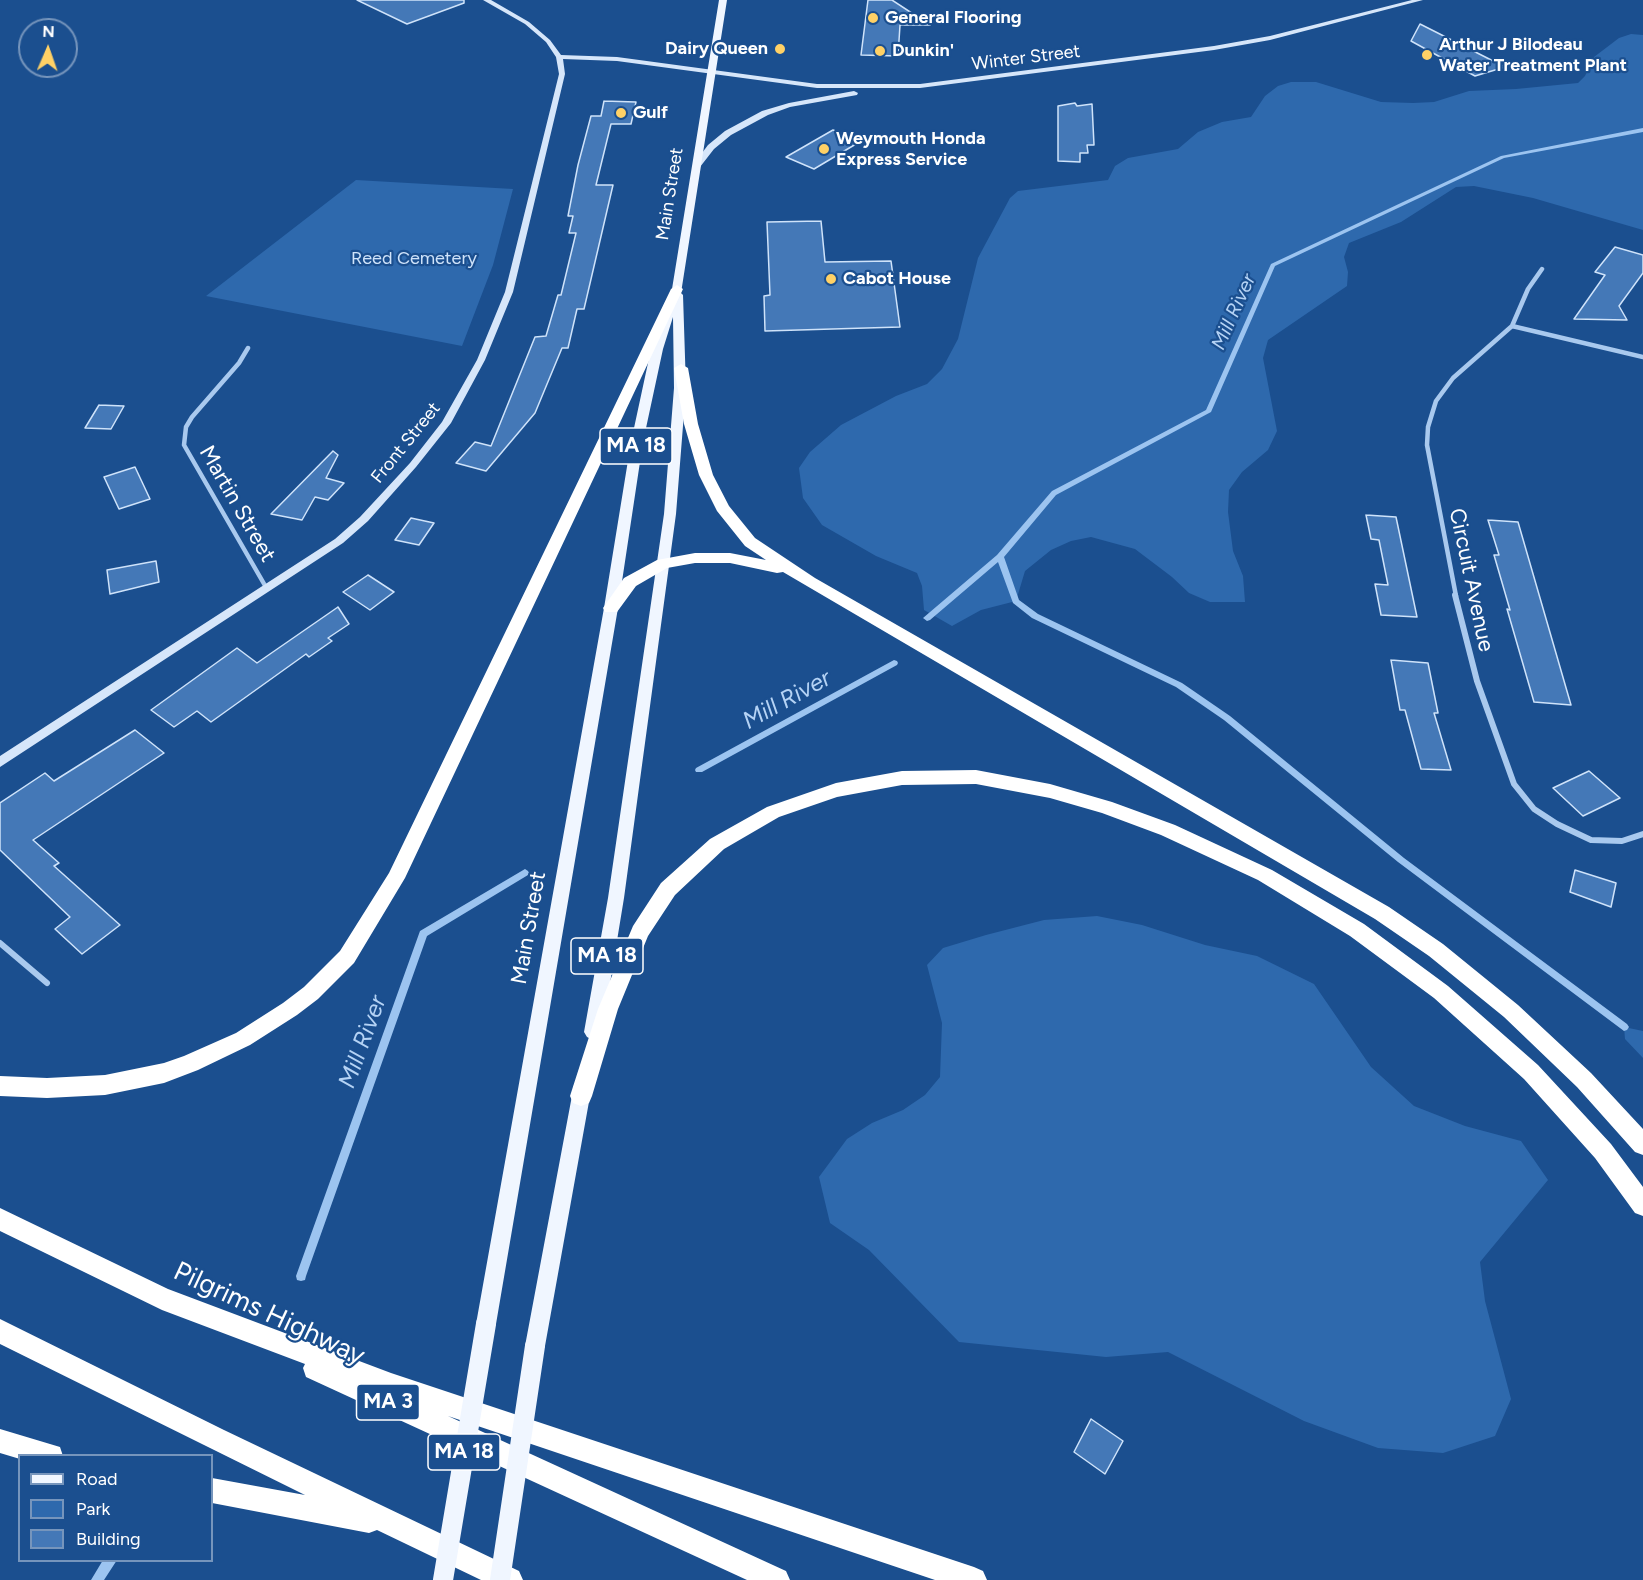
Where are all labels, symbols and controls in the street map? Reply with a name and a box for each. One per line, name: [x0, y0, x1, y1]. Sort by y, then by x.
place label: General Flooring: [885, 7, 1022, 29]
marker: General Flooring: [866, 11, 880, 25]
north arrow: [18, 18, 78, 78]
text: N: [42, 22, 55, 41]
place label: Arthur J Bilodeau Water Treatment Plant: [1439, 34, 1627, 76]
place label: Dairy Queen: [665, 38, 768, 60]
place label: Dunkin': [892, 40, 954, 62]
street label: Winter Street: [971, 41, 1081, 75]
marker: Dairy Queen: [773, 42, 787, 56]
marker: Dunkin': [873, 44, 887, 58]
marker: Arthur J Bilodeau Water Treatment Plant: [1420, 48, 1434, 62]
place label: Gulf: [633, 102, 668, 124]
marker: Gulf: [614, 106, 628, 120]
place label: Weymouth Honda Express Service: [836, 128, 986, 170]
marker: Weymouth Honda Express Service: [817, 142, 831, 156]
street label: Main Street: [652, 146, 688, 242]
park label: Reed Cemetery: [351, 248, 477, 270]
place label: Cabot House: [843, 268, 951, 290]
water label: Mill River: [1207, 270, 1261, 354]
marker: Cabot House: [824, 272, 838, 286]
street label: Front Street: [367, 398, 445, 488]
road number: MA 18: [600, 428, 672, 464]
street label: Martin Street: [193, 441, 281, 567]
street label: Circuit Avenue: [1443, 506, 1499, 654]
water label: Mill River: [738, 664, 836, 736]
street label: Main Street: [506, 869, 552, 987]
road number: MA 18: [571, 938, 643, 974]
water label: Mill River: [333, 992, 393, 1092]
street label: Pilgrims Highway: [168, 1256, 370, 1372]
road number: MA 3: [356, 1384, 420, 1420]
road number: MA 18: [428, 1434, 500, 1470]
legend: [18, 1454, 213, 1562]
text: Road: [76, 1468, 117, 1490]
text: Park: [76, 1498, 110, 1520]
text: Building: [76, 1528, 141, 1550]

